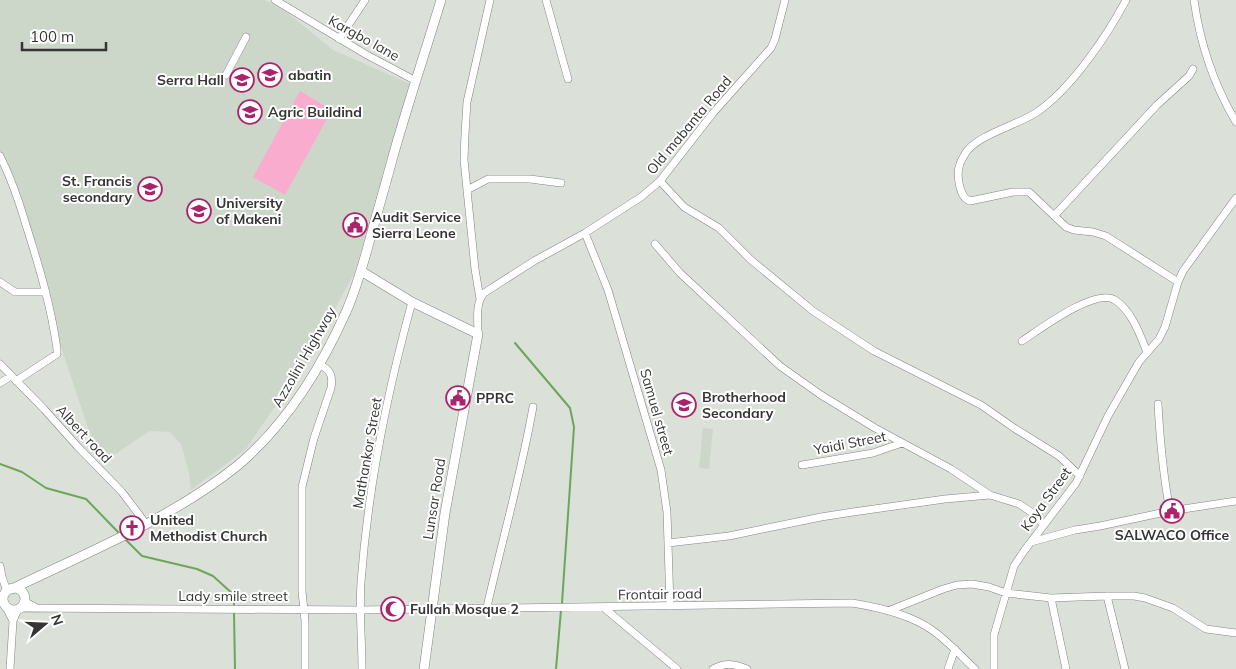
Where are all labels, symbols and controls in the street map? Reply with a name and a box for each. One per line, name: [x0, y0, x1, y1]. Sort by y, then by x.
street label: Kargbo lane: [325, 11, 403, 65]
scale bar: [22, 20, 106, 52]
text: 100 m: [30, 27, 74, 46]
school or university icon: abatin: [257, 62, 283, 88]
place label: abatin: [288, 66, 331, 84]
school or university icon: Serra Hall: [229, 67, 255, 93]
place label: Serra Hall: [157, 71, 224, 89]
street label: Old mabanta Road: [643, 72, 735, 178]
school or university icon: Agric Buildind: [237, 99, 263, 125]
place label: Agric Buildind: [268, 103, 362, 121]
place label: St. Francis secondary: [62, 172, 132, 206]
school or university icon: St. Francis secondary: [137, 176, 163, 202]
place label: University of Makeni: [216, 194, 283, 228]
school or university icon: University of Makeni: [186, 198, 212, 224]
place label: Audit Service Sierra Leone: [372, 208, 461, 242]
public building icon: Audit Service Sierra Leone: [342, 212, 368, 238]
street label: Azzolini Highway: [268, 303, 340, 410]
street label: Samuel street: [636, 367, 678, 457]
public building icon: PPRC: [445, 385, 471, 411]
place label: Brotherhood Secondary: [702, 388, 786, 422]
place label: PPRC: [476, 389, 514, 407]
school or university icon: Brotherhood Secondary: [671, 392, 697, 418]
street label: Mathankor Street: [348, 396, 386, 510]
street label: Albert road: [52, 401, 116, 467]
street label: Yaidi Street: [811, 427, 888, 459]
street label: Lunsar Road: [419, 457, 449, 541]
street label: Koya Street: [1017, 463, 1075, 534]
public building icon: SALWACO Office: [1159, 498, 1185, 524]
place label: United Methodist Church: [150, 511, 268, 545]
church icon: United Methodist Church: [119, 515, 145, 541]
place label: SALWACO Office: [1115, 526, 1229, 544]
street label: Frontair road: [618, 584, 702, 604]
street label: Lady smile street: [178, 587, 288, 605]
mosque icon: Fullah Mosque 2: [380, 596, 406, 622]
north arrow: [20, 599, 70, 649]
place label: Fullah Mosque 2: [410, 600, 519, 618]
text: N: [47, 612, 68, 628]

